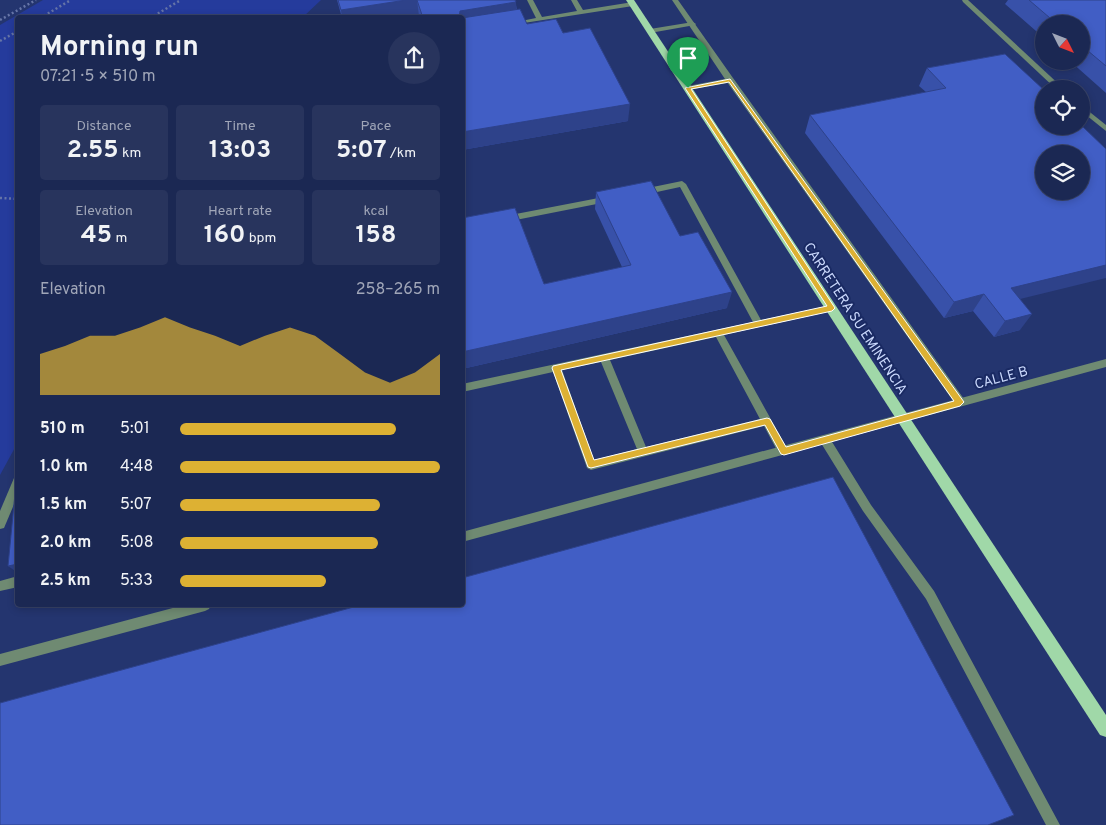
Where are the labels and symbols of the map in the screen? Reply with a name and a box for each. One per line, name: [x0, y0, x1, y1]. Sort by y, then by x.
north arrow: [1035, 15, 1090, 70]
pin: [667, 37, 709, 88]
street label: CARRETERA SU EMINENCIA: [799, 240, 910, 398]
street label: CALLE B: [973, 363, 1030, 394]

